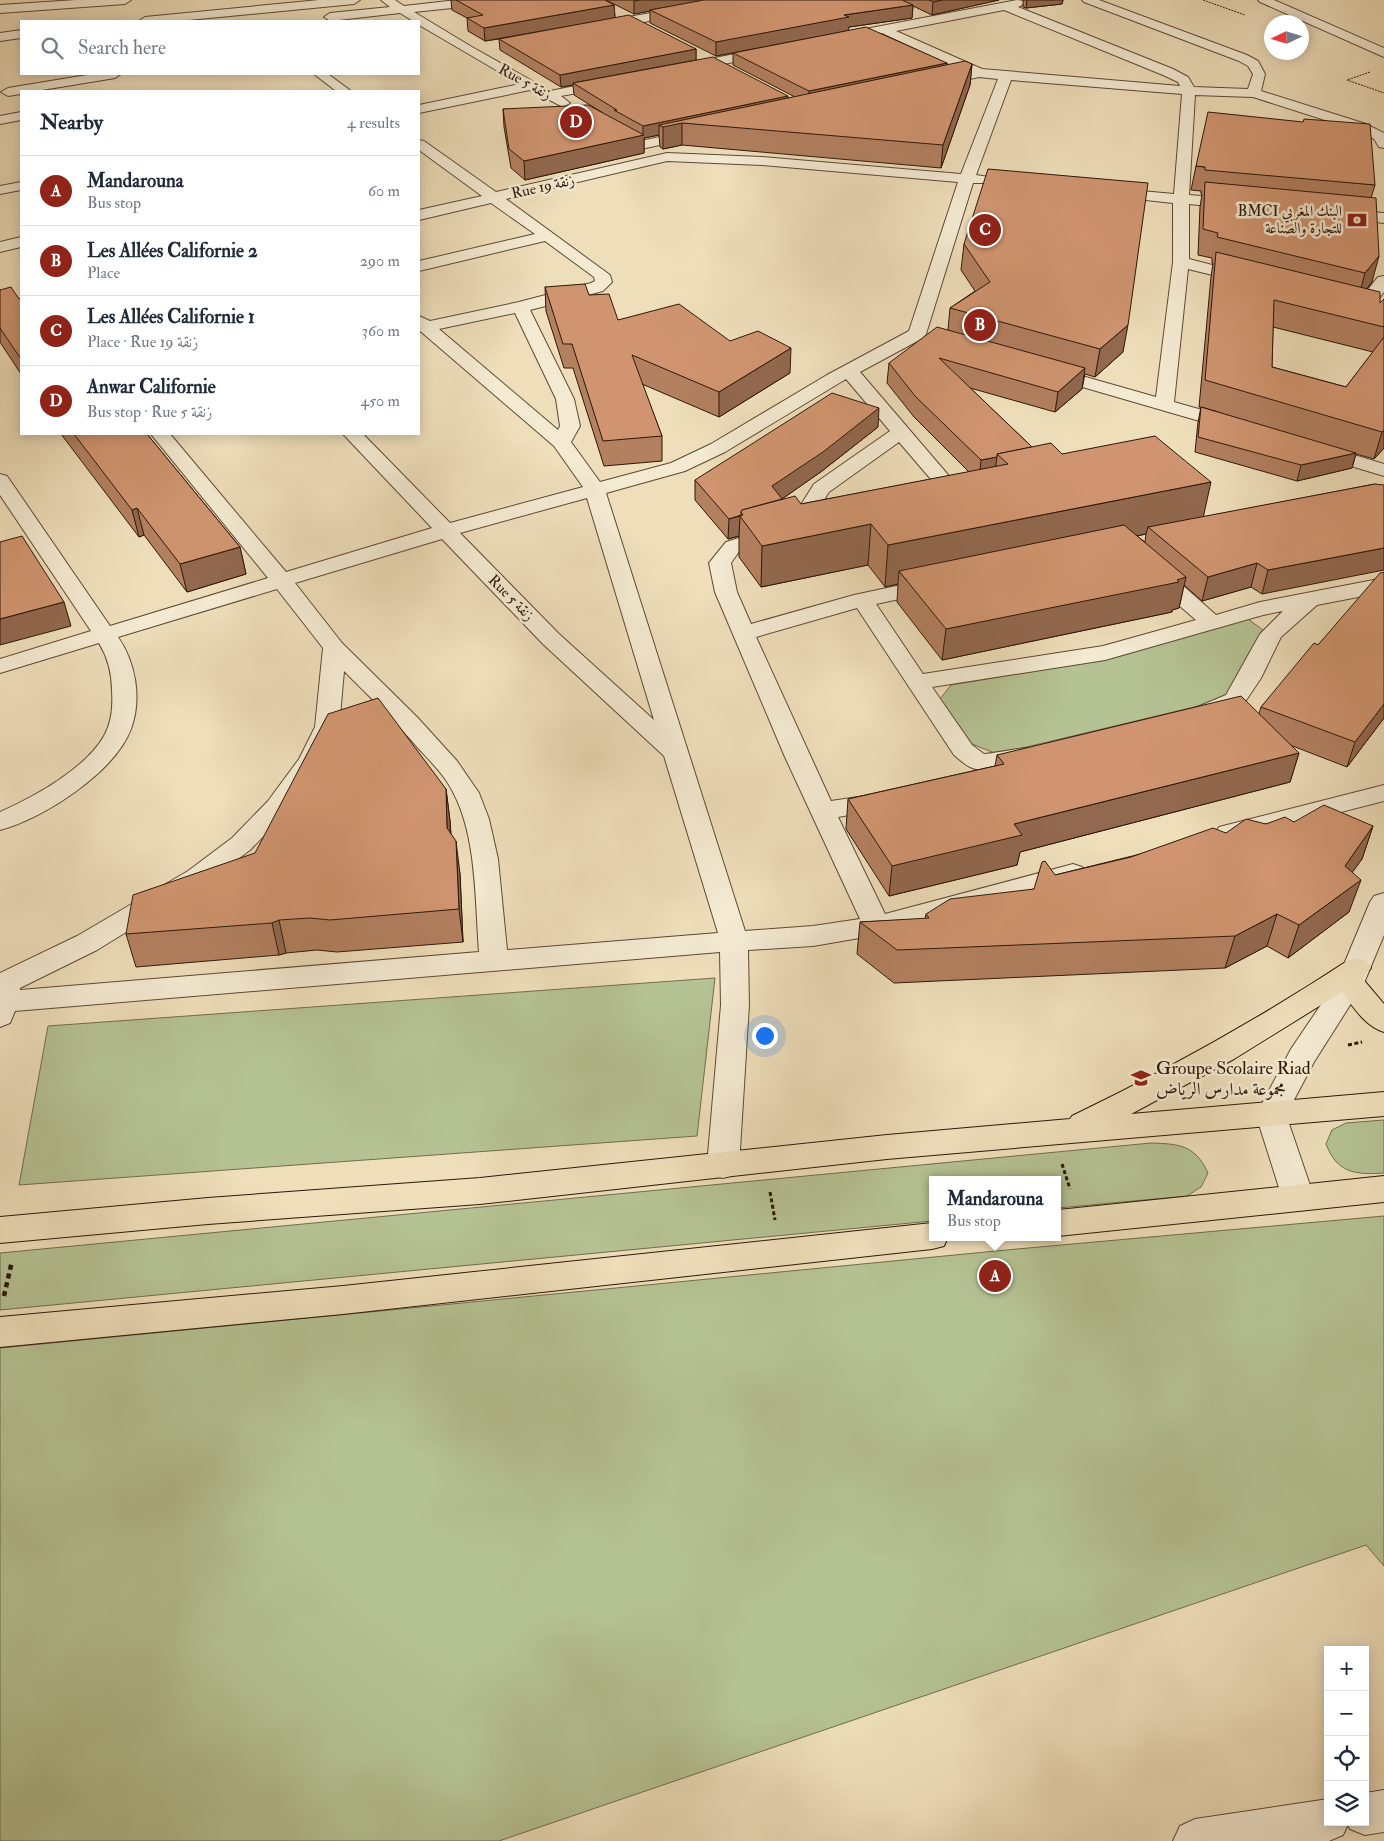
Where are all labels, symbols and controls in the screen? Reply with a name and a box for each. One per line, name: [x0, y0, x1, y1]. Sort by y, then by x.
north arrow: [1264, 15, 1309, 60]
search box: [20, 20, 420, 75]
icon: search: [38, 34, 66, 62]
text: Search here: [78, 36, 166, 60]
street label: Rue 5 زنقة: [495, 60, 555, 104]
pin: D: [560, 103, 592, 141]
text: Nearby: [40, 109, 103, 136]
text: 4 results: [347, 113, 400, 133]
text: Mandarouna: [87, 169, 184, 193]
street label: Rue 19 زنقة: [510, 171, 576, 203]
text: A: [51, 181, 61, 201]
text: 60 m: [368, 181, 400, 201]
text: Bus stop: [87, 193, 141, 213]
place label: BMCI البنك المغربي للتجارة والصناعة: [1237, 202, 1342, 238]
bank icon: BMCI البنك المغربي للتجارة والصناعة: [1346, 209, 1368, 231]
pin: C: [969, 211, 1001, 249]
text: Les Allées Californie 2: [87, 239, 258, 263]
text: B: [51, 251, 61, 271]
text: 290 m: [360, 251, 400, 271]
text: Place: [87, 263, 120, 283]
text: Les Allées Californie 1: [87, 305, 255, 329]
pin: B: [964, 306, 996, 344]
text: C: [50, 321, 62, 341]
text: 360 m: [362, 321, 400, 341]
text: Place · Rue 19 زنقة: [87, 332, 198, 352]
text: Anwar Californie: [87, 375, 216, 399]
text: D: [49, 391, 63, 411]
text: 450 m: [361, 391, 400, 411]
text: Bus stop · Rue 5 زنقة: [87, 402, 212, 422]
street label: Rue 5 زنقة: [484, 571, 538, 625]
your location: [752, 1023, 778, 1049]
place label: Groupe Scolaire Riad مجموعة مدارس الرياض: [1156, 1057, 1311, 1101]
school or university icon: Groupe Scolaire Riad مجموعة مدارس الرياض: [1130, 1067, 1152, 1089]
popup: [929, 1176, 1061, 1241]
text: Mandarouna: [947, 1187, 1043, 1211]
text: Bus stop: [947, 1211, 1001, 1231]
pin: A: [979, 1257, 1011, 1295]
map controls: [1324, 1646, 1369, 1826]
button: +: [1324, 1646, 1369, 1691]
button: −: [1324, 1691, 1369, 1736]
button: locate: [1324, 1736, 1369, 1781]
button: layers: [1324, 1781, 1369, 1826]

